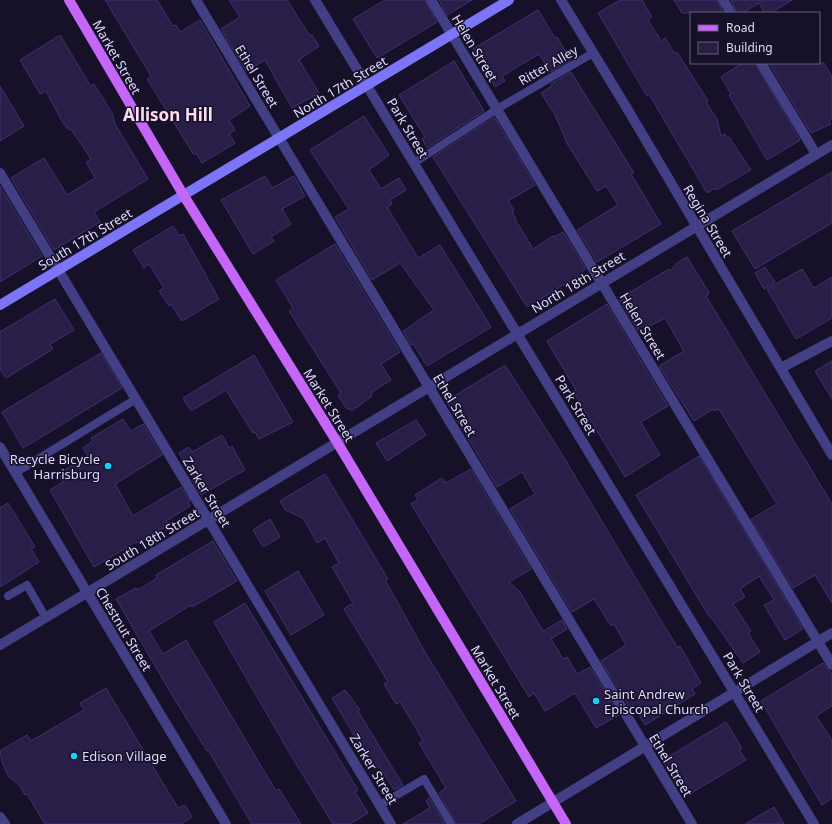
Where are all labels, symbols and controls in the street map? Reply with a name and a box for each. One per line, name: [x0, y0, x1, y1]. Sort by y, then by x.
street label: Helen Street: [448, 11, 502, 85]
legend: [690, 12, 820, 64]
street label: Market Street: [88, 17, 146, 98]
text: Road: [726, 19, 755, 36]
text: Building: [726, 39, 773, 56]
street label: Ethel Street: [231, 41, 283, 111]
street label: Ritter Alley: [515, 41, 581, 89]
street label: North 17th Street: [290, 52, 391, 122]
street label: Park Street: [383, 95, 433, 162]
district label: Allison Hill: [123, 103, 213, 126]
street label: Regina Street: [679, 181, 737, 261]
street label: South 17th Street: [35, 204, 136, 274]
street label: North 18th Street: [528, 247, 629, 317]
street label: Helen Street: [616, 289, 670, 363]
street label: Market Street: [299, 365, 359, 445]
street label: Ethel Street: [429, 370, 481, 440]
street label: Park Street: [551, 372, 601, 439]
place label: Recycle Bicycle Harrisburg: [10, 450, 100, 483]
street label: Zarker Street: [179, 453, 235, 531]
marker: Recycle Bicycle Harrisburg: [103, 461, 113, 471]
street label: South 18th Street: [102, 504, 203, 574]
street label: Chestnut Street: [92, 584, 156, 675]
street label: Market Street: [467, 642, 525, 723]
street label: Park Street: [719, 649, 769, 716]
place label: Saint Andrew Episcopal Church: [604, 685, 709, 718]
marker: Saint Andrew Episcopal Church: [591, 696, 601, 706]
street label: Zarker Street: [346, 730, 402, 808]
street label: Ethel Street: [645, 730, 697, 800]
place label: Edison Village: [82, 747, 167, 765]
marker: Edison Village: [69, 751, 79, 761]

